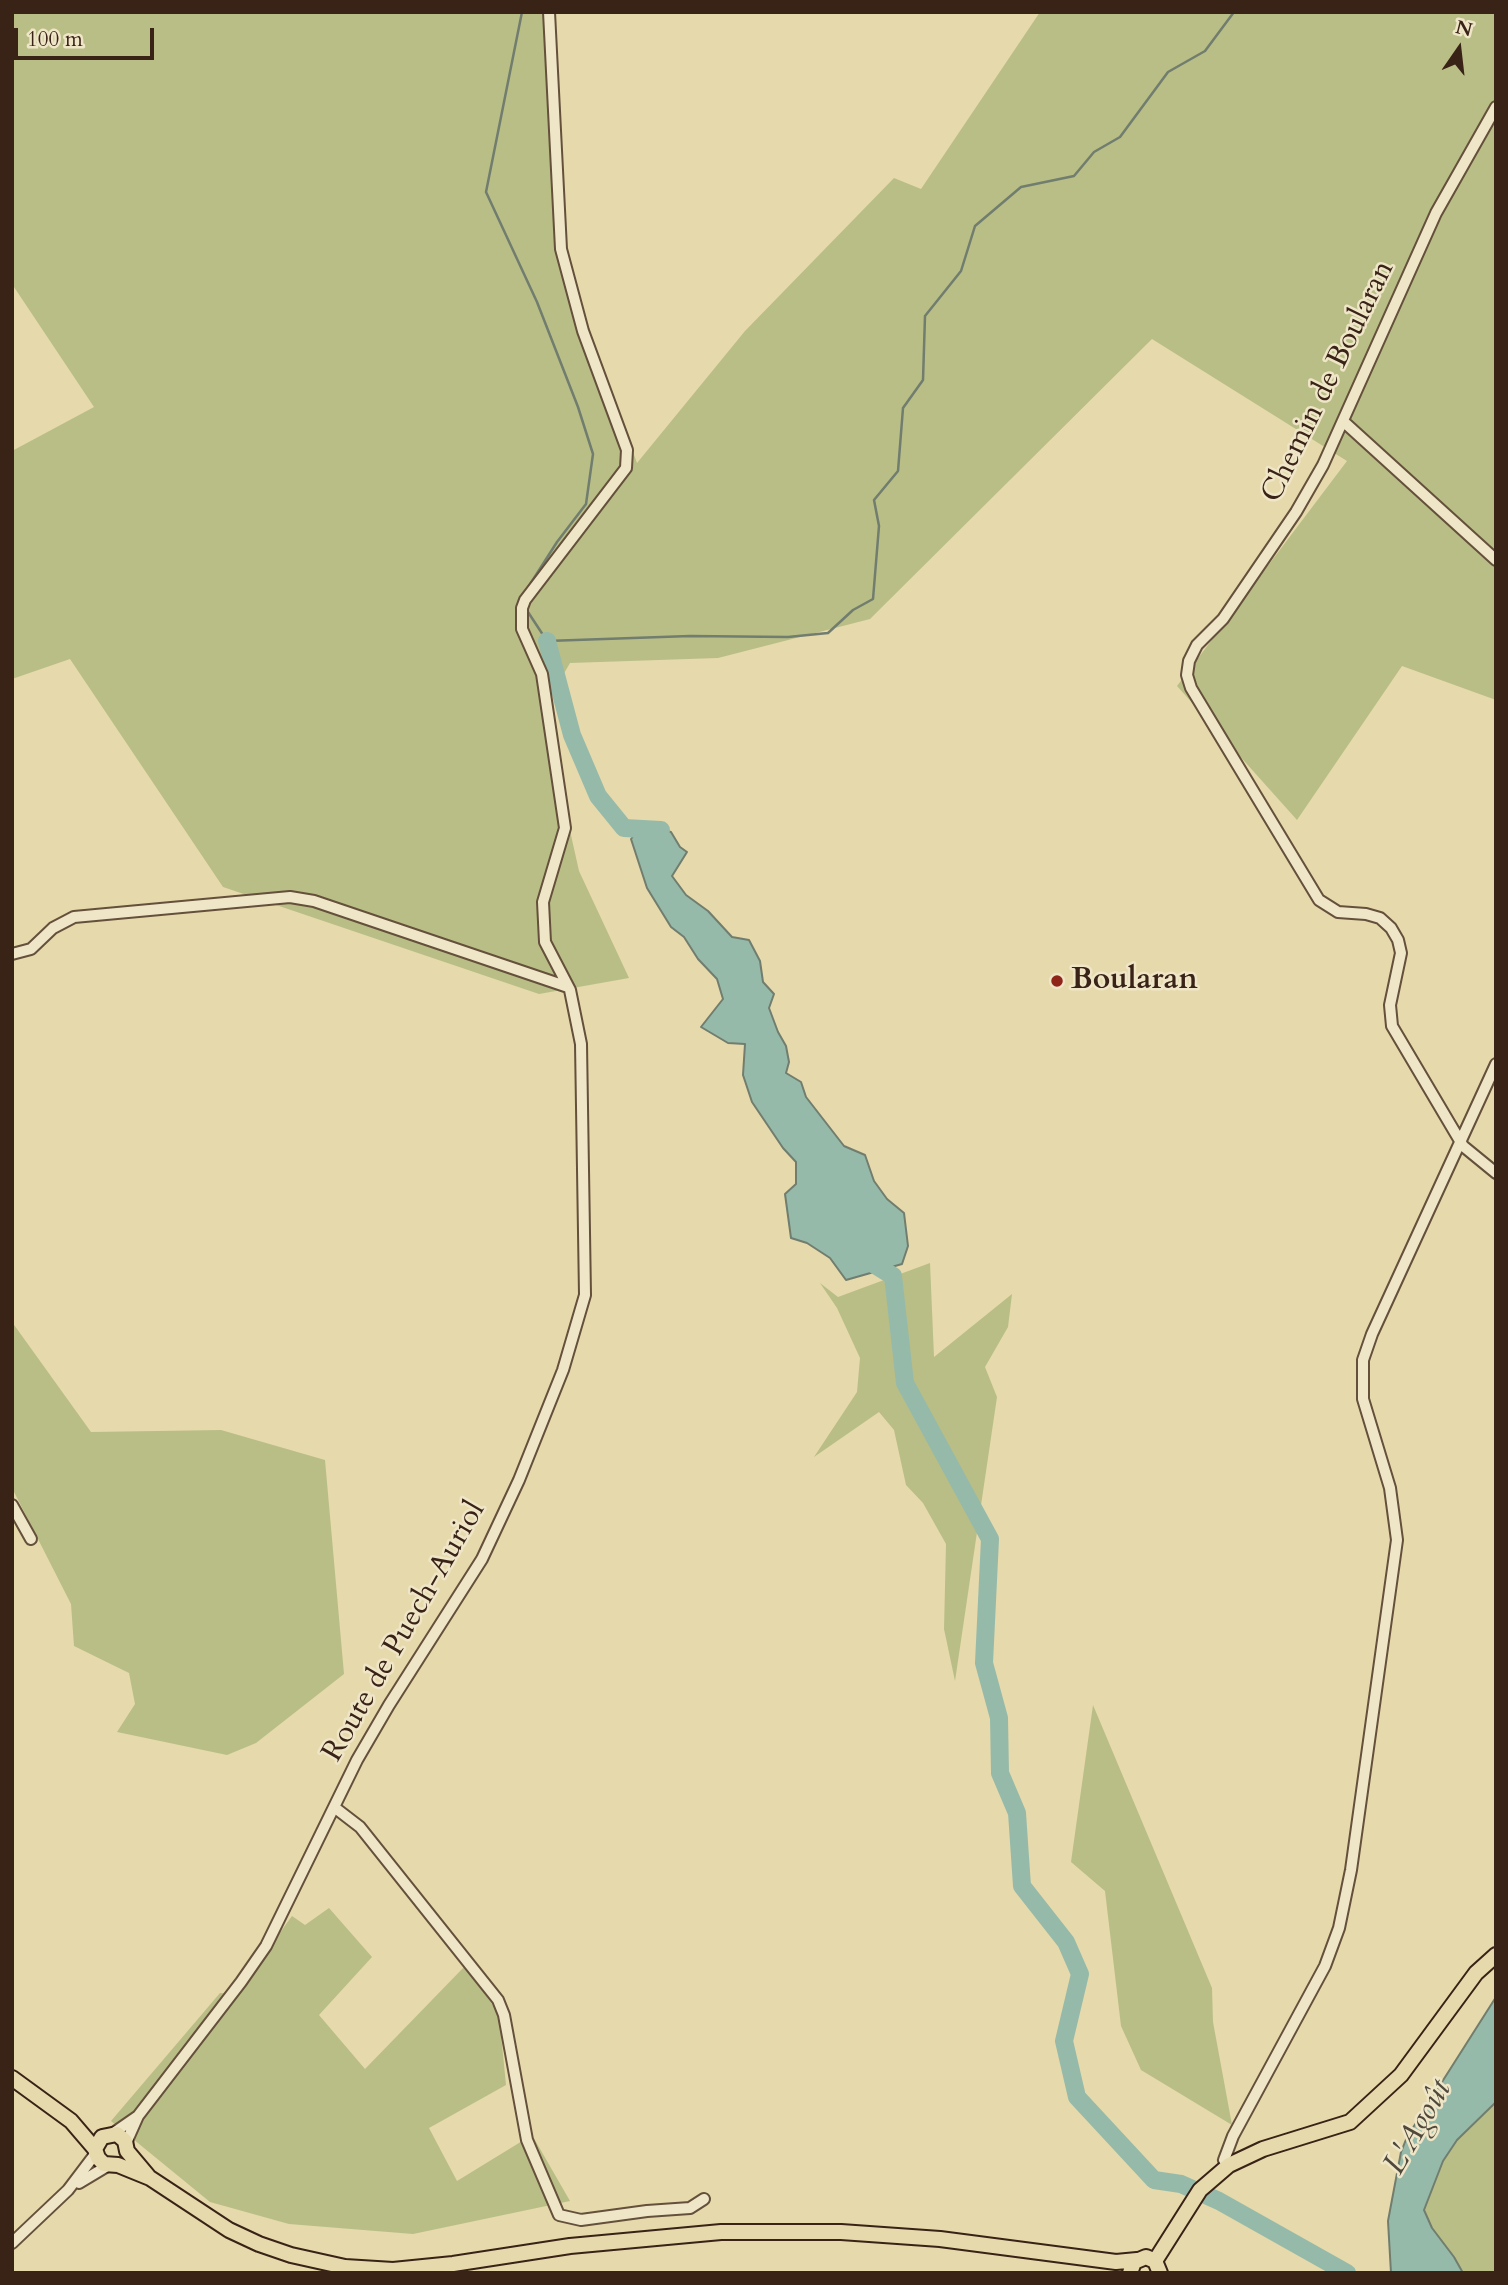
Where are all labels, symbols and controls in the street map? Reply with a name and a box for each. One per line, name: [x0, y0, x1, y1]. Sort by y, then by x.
scale bar: [18, 14, 158, 58]
north arrow: [1424, 14, 1494, 84]
text: N: [1453, 14, 1475, 43]
text: 100 m: [27, 25, 83, 54]
street label: Chemin de Boularan: [1255, 255, 1403, 509]
place label: Boularan: [1071, 963, 1198, 999]
marker: Boularan: [1049, 973, 1065, 989]
street label: Route de Puech-Auriol: [316, 1495, 494, 1769]
water label: L'Agoût: [1377, 2074, 1461, 2182]

